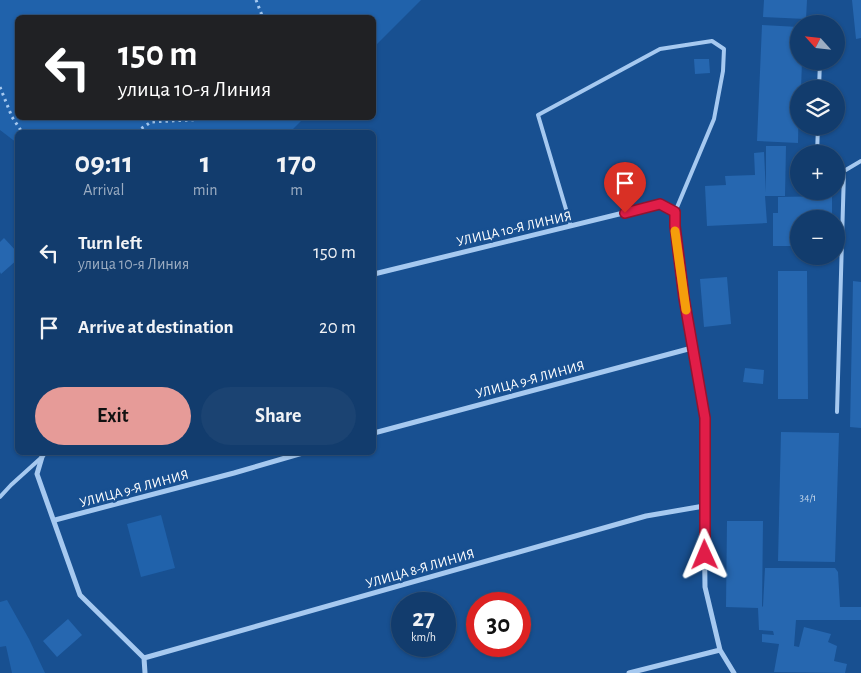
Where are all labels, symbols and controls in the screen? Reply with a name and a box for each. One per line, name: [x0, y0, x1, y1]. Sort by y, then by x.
north arrow: [790, 15, 845, 70]
map controls: [790, 15, 845, 265]
icon: left: [35, 35, 100, 100]
text: 150 m: [118, 37, 198, 72]
text: улица 10-я Линия: [118, 78, 271, 100]
button: layers: [790, 80, 845, 135]
button: +: [790, 145, 845, 200]
text: 09:11: [75, 148, 133, 178]
text: 1: [200, 148, 211, 178]
text: 170: [277, 148, 316, 178]
pin: [604, 162, 646, 213]
icon: arrive: [611, 169, 639, 197]
text: Arrival: [83, 182, 124, 198]
text: min: [193, 182, 218, 198]
text: m: [290, 182, 303, 198]
street label: УЛИЦА 10-Я ЛИНИЯ: [455, 209, 573, 249]
button: −: [790, 210, 845, 265]
text: Turn left: [78, 234, 142, 253]
icon: left: [35, 239, 63, 267]
text: 150 m: [313, 243, 356, 262]
text: улица 10-я Линия: [78, 256, 189, 272]
icon: arrive: [35, 314, 63, 342]
text: Arrive at destination: [78, 318, 234, 337]
text: 20 m: [319, 318, 356, 337]
street label: УЛИЦА 9-Я ЛИНИЯ: [474, 359, 586, 401]
button: Exit: [35, 387, 191, 445]
button: Share: [201, 387, 356, 445]
street label: УЛИЦА 9-Я ЛИНИЯ: [78, 468, 190, 510]
house number: 34/1: [800, 492, 816, 503]
position arrow: [678, 528, 730, 580]
street label: УЛИЦА 8-Я ЛИНИЯ: [364, 547, 476, 591]
speed limit sign: 30: [466, 592, 531, 657]
text: 27: [412, 606, 435, 631]
text: km/h: [411, 631, 436, 643]

